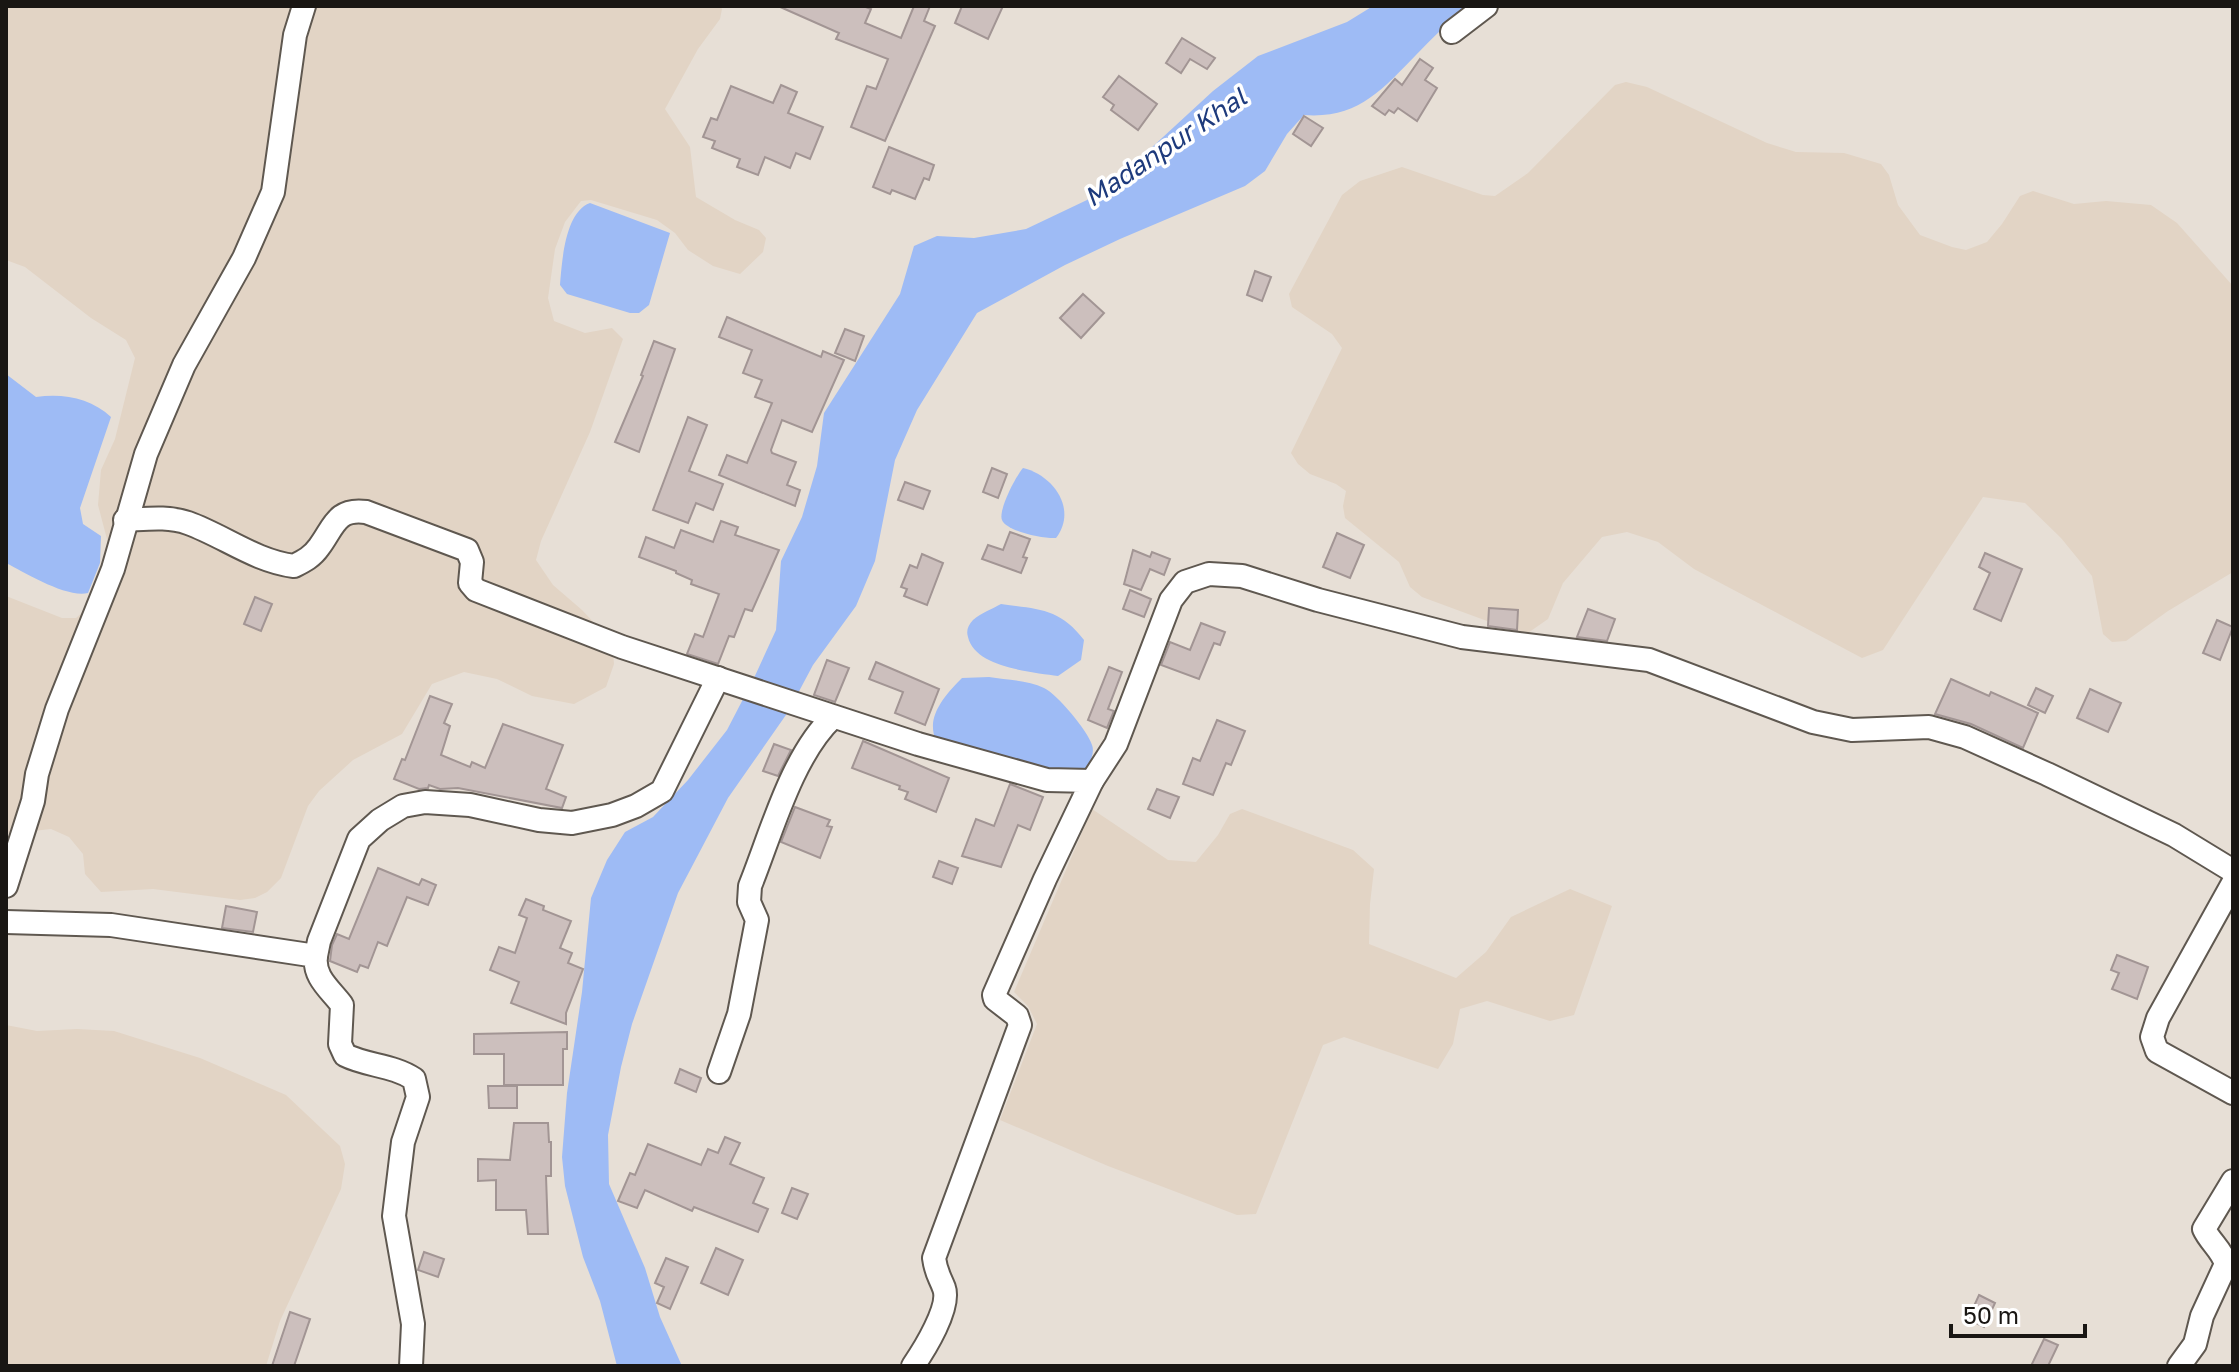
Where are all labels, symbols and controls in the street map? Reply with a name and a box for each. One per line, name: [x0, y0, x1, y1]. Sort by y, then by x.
water label: Madanpur Khal: [1078, 80, 1253, 213]
scale bar: [1951, 1288, 2085, 1338]
text: 50 m: [1963, 1300, 2019, 1329]

